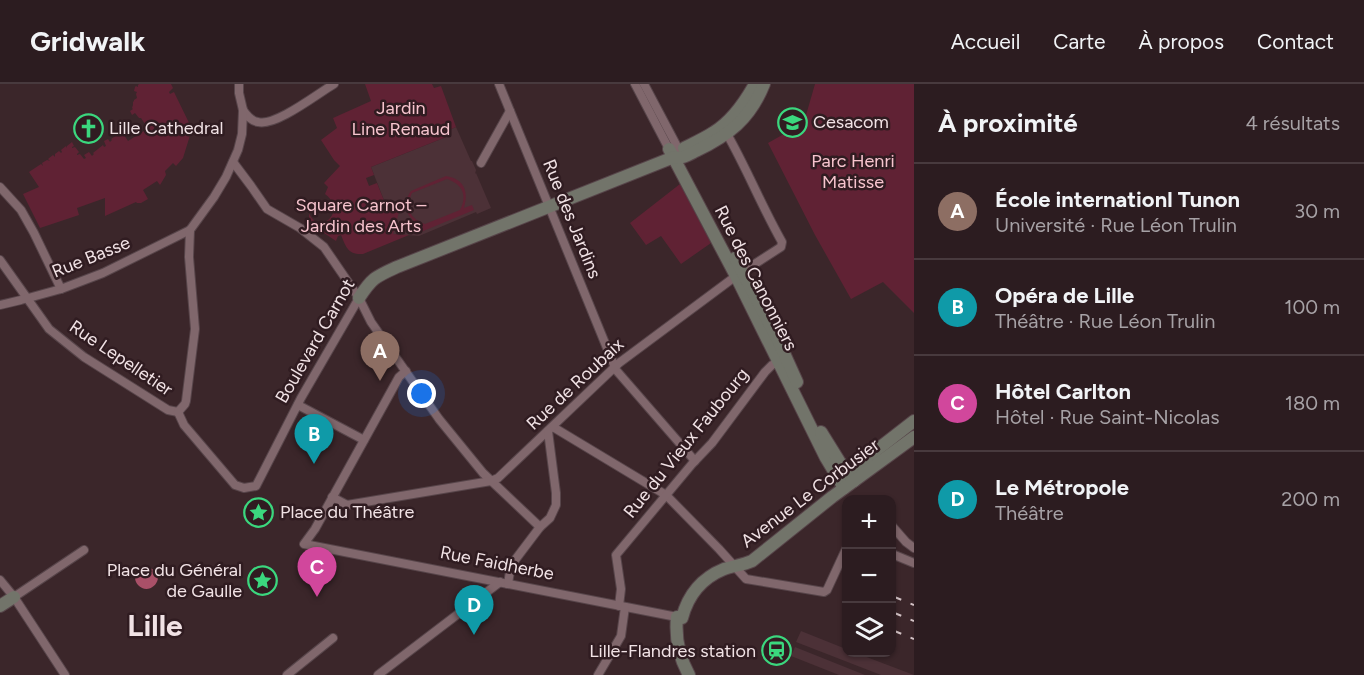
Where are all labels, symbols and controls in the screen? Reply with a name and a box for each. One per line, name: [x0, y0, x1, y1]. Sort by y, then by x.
text: Gridwalk: [30, 24, 145, 58]
text: Accueil: [951, 29, 1020, 54]
text: Carte: [1053, 29, 1106, 54]
text: À propos: [1139, 29, 1224, 54]
text: Contact: [1257, 29, 1334, 54]
park label: Jardin Line Renaud: [352, 97, 450, 140]
school or university icon: Cesacom: [776, 106, 808, 138]
text: À proximité: [938, 107, 1078, 139]
place label: Cesacom: [813, 111, 889, 133]
text: 4 résultats: [1245, 111, 1340, 135]
church icon: Lille Cathedral: [72, 112, 104, 144]
place label: Lille Cathedral: [109, 117, 223, 139]
park label: Parc Henri Matisse: [811, 150, 895, 193]
street label: Rue des Jardins: [538, 156, 606, 282]
text: École internationl Tunon: [995, 186, 1240, 213]
park label: Square Carnot – Jardin des Arts: [296, 194, 427, 237]
text: A: [950, 199, 965, 223]
text: 30 m: [1294, 199, 1340, 223]
street label: Rue des Canonniers: [710, 202, 802, 354]
text: Université · Rue Léon Trulin: [995, 213, 1237, 237]
street label: Rue Basse: [49, 231, 133, 283]
street label: Boulevard Carnot: [270, 275, 360, 407]
text: Opéra de Lille: [995, 282, 1134, 309]
text: B: [951, 295, 964, 319]
text: 100 m: [1284, 295, 1340, 319]
text: Théâtre · Rue Léon Trulin: [995, 309, 1215, 333]
street label: Rue Lepelletier: [65, 315, 177, 401]
pin: A: [360, 332, 400, 381]
street label: Rue de Roubaix: [522, 333, 628, 435]
street label: Rue du Vieux Faubourg: [619, 364, 753, 522]
text: Hôtel Carlton: [995, 378, 1131, 405]
your location: [407, 379, 436, 408]
text: C: [950, 391, 965, 415]
text: 180 m: [1285, 391, 1340, 415]
text: Hôtel · Rue Saint-Nicolas: [995, 405, 1220, 429]
pin: B: [294, 414, 334, 464]
street label: Avenue Le Corbusier: [736, 434, 884, 552]
text: Le Métropole: [995, 474, 1129, 501]
text: D: [951, 487, 965, 511]
text: 200 m: [1281, 487, 1340, 511]
map controls: [842, 495, 896, 657]
button: +: [842, 495, 896, 549]
place icon: Place du Théâtre: [243, 496, 275, 528]
place label: Place du Théâtre: [280, 501, 414, 523]
text: Théâtre: [995, 501, 1064, 525]
street label: Rue Faidherbe: [438, 541, 556, 585]
pin: C: [298, 548, 336, 597]
button: −: [842, 549, 896, 603]
place label: Place du Général de Gaulle: [107, 559, 242, 602]
place icon: Place du Général de Gaulle: [247, 564, 279, 596]
pin: D: [454, 586, 494, 635]
button: layers: [842, 603, 896, 657]
district label: Lille: [127, 607, 183, 644]
station icon: Lille-Flandres station: [761, 635, 793, 667]
place label: Lille-Flandres station: [589, 640, 756, 662]

